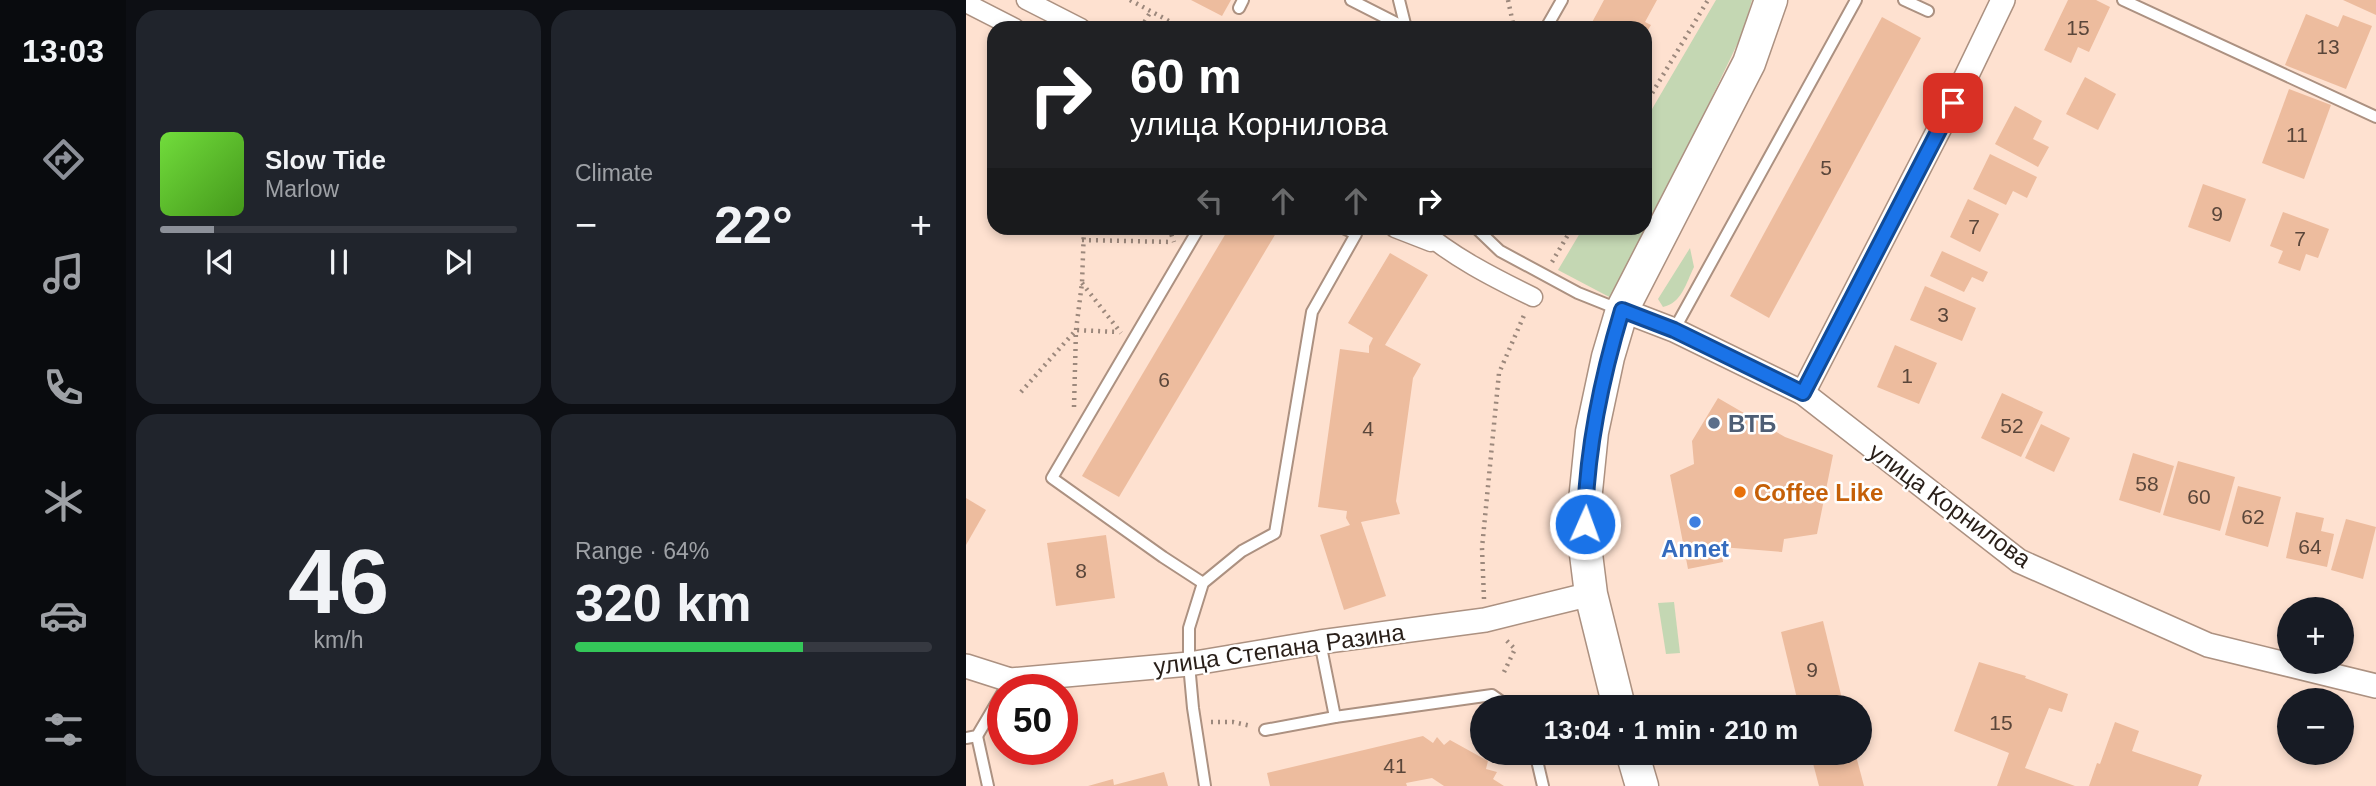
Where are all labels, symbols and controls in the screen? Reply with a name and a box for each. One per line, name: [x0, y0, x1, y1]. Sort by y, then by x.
house number: 15: [2066, 16, 2090, 39]
text: 13:03: [22, 33, 104, 69]
house number: 13: [2316, 35, 2340, 58]
icon: right: [1015, 49, 1106, 140]
text: 60 m: [1130, 49, 1242, 103]
pin: [1923, 73, 1983, 133]
icon: arrive: [1934, 84, 1972, 122]
text: улица Корнилова: [1130, 106, 1388, 142]
house number: 11: [2286, 123, 2308, 146]
icon: directions: [39, 135, 88, 184]
text: Slow Tide: [265, 145, 386, 175]
house number: 5: [1820, 156, 1832, 179]
text: Climate: [575, 160, 653, 186]
text: Marlow: [265, 176, 339, 202]
icon: left: [1191, 182, 1229, 220]
icon: ahead: [1264, 182, 1302, 220]
icon: ahead: [1337, 182, 1375, 220]
icon: right: [1410, 182, 1448, 220]
text: 22°: [714, 196, 793, 254]
house number: 9: [2211, 202, 2223, 225]
text: −: [575, 204, 597, 246]
text: +: [910, 204, 932, 246]
house number: 7: [1968, 215, 1980, 238]
house number: 7: [2294, 227, 2306, 250]
icon: previous: [201, 243, 239, 281]
icon: pause: [320, 243, 358, 281]
icon: next: [439, 243, 477, 281]
icon: music: [39, 249, 88, 298]
house number: 3: [1937, 303, 1949, 326]
icon: phone: [39, 363, 88, 412]
house number: 1: [1901, 364, 1913, 387]
house number: 6: [1158, 368, 1170, 391]
place label: ВТБ: [1728, 410, 1776, 437]
house number: 52: [2000, 414, 2024, 437]
marker: ВТБ: [1706, 415, 1722, 431]
house number: 4: [1362, 417, 1374, 440]
street label: улица Корнилова: [1864, 437, 2037, 573]
house number: 58: [2135, 472, 2159, 495]
icon: climate: [39, 477, 88, 526]
place label: Coffee Like: [1754, 479, 1883, 506]
marker: Coffee Like: [1732, 484, 1748, 500]
house number: 60: [2187, 485, 2211, 508]
position arrow: [1548, 487, 1622, 561]
house number: 62: [2241, 505, 2265, 528]
marker: Annet: [1687, 514, 1703, 530]
text: 46: [288, 531, 389, 632]
place label: Annet: [1661, 535, 1729, 562]
house number: 64: [2298, 535, 2322, 558]
text: Range · 64%: [575, 538, 709, 564]
house number: 8: [1075, 559, 1087, 582]
text: 320 km: [575, 574, 751, 632]
icon: car: [39, 591, 88, 640]
map controls: [2277, 597, 2354, 765]
button: +: [2277, 597, 2354, 674]
street label: улица Степана Разина: [1152, 618, 1407, 680]
text: km/h: [314, 627, 363, 653]
house number: 9: [1806, 658, 1818, 681]
speed limit sign: 50: [987, 674, 1078, 765]
button: −: [2277, 688, 2354, 765]
icon: filters: [39, 705, 88, 754]
house number: 15: [1989, 711, 2013, 734]
text: 13:04 · 1 min · 210 m: [1544, 715, 1798, 745]
house number: 41: [1383, 754, 1407, 777]

